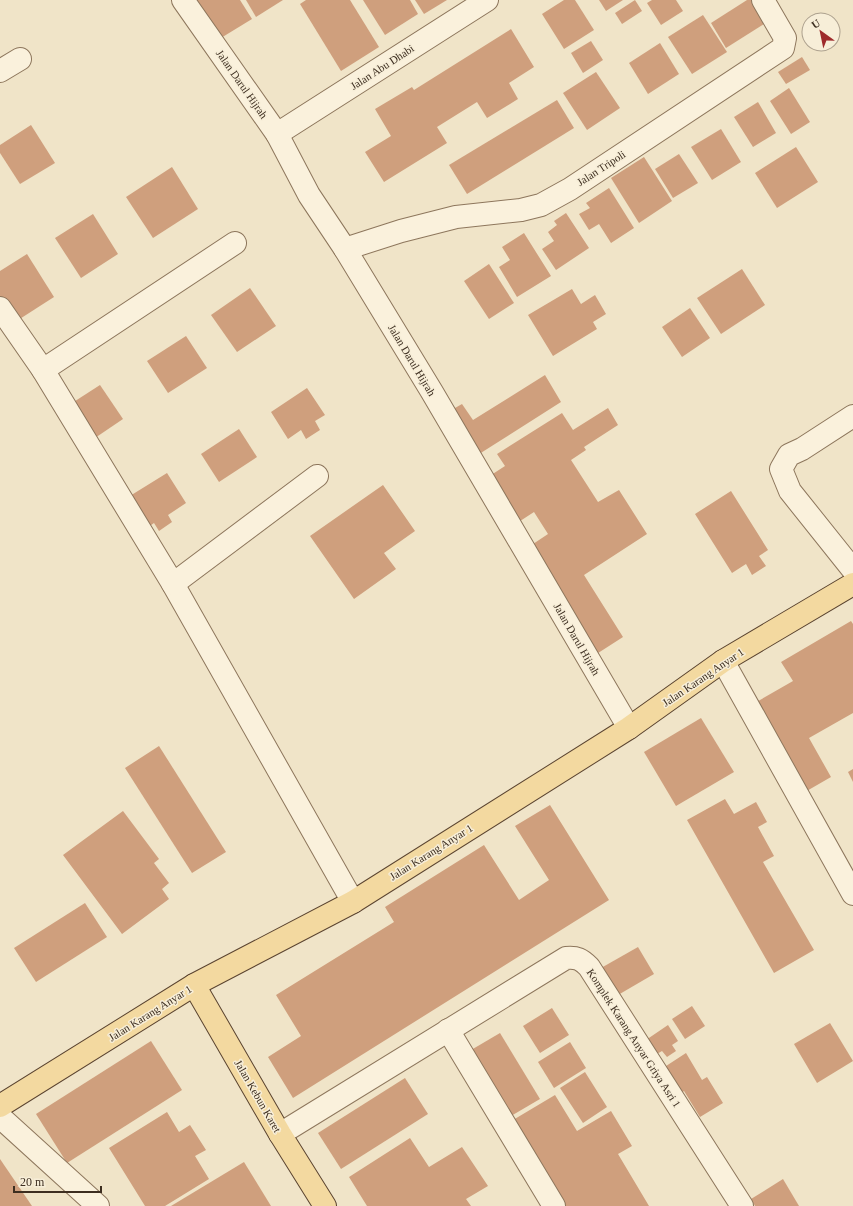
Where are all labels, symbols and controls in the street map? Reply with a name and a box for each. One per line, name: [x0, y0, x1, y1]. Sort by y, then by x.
north arrow: [801, 12, 841, 52]
text: U: [809, 16, 822, 31]
street label: Jalan Abu Dhabi: [348, 42, 416, 92]
street label: Jalan Darul Hijrah: [214, 47, 271, 121]
street label: Jalan Tripoli: [575, 148, 627, 188]
street label: Jalan Darul Hijrah: [386, 322, 438, 398]
street label: Jalan Darul Hijrah: [551, 601, 603, 678]
street label: Jalan Karang Anyar 1: [660, 645, 746, 709]
street label: Jalan Karang Anyar 1: [387, 822, 475, 882]
street label: Komplek Karang Anyar Griya Asri 1: [585, 966, 683, 1110]
street label: Jalan Karang Anyar 1: [106, 983, 194, 1043]
street label: Jalan Kebun Karet: [232, 1058, 284, 1134]
scale bar: [14, 1168, 101, 1194]
text: 20 m: [20, 1175, 45, 1189]

